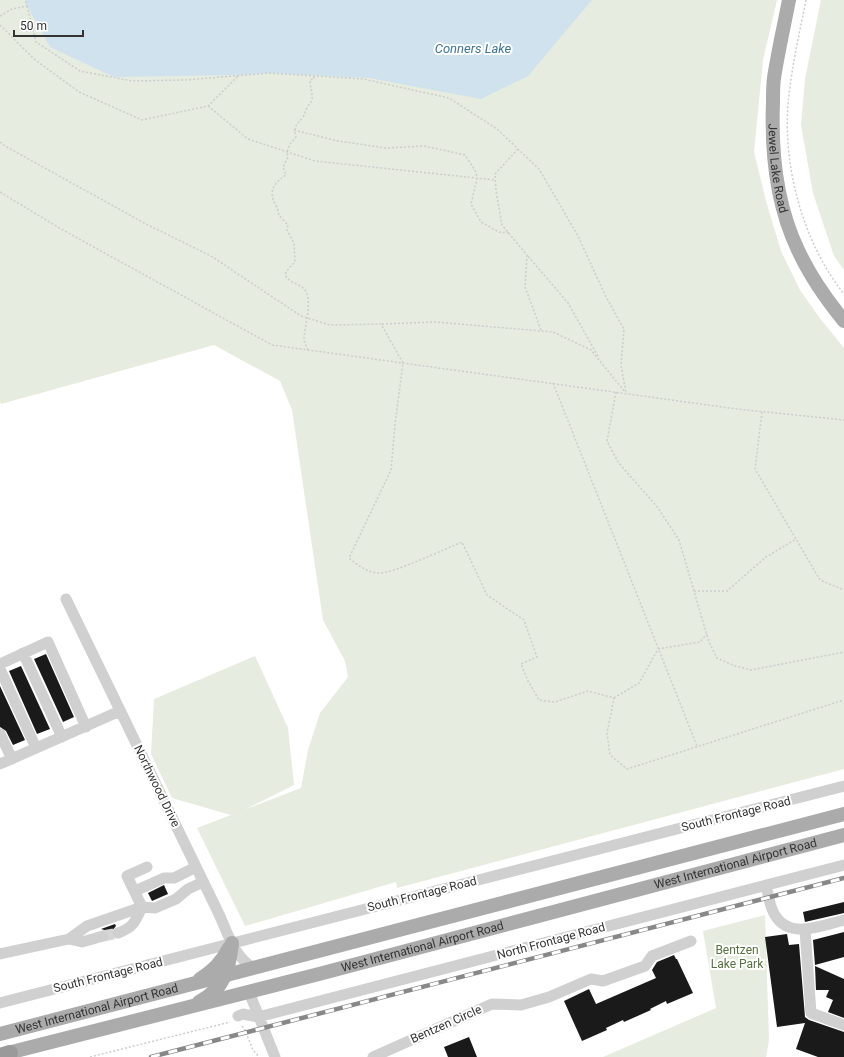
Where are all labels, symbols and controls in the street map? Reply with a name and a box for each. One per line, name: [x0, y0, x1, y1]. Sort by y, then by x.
scale bar: [14, 12, 83, 38]
text: 50 m: [20, 19, 47, 33]
water label: Conners Lake: [435, 41, 512, 56]
street label: Jewel Lake Road: [766, 123, 791, 214]
street label: Northwood Drive: [131, 743, 183, 829]
street label: South Frontage Road: [680, 794, 792, 834]
street label: West International Airport Road: [653, 836, 818, 892]
street label: South Frontage Road: [366, 874, 478, 914]
street label: West International Airport Road: [340, 918, 505, 975]
street label: North Frontage Road: [495, 920, 607, 962]
park label: Bentzen Lake Park: [711, 943, 764, 971]
street label: South Frontage Road: [52, 955, 164, 995]
street label: West International Airport Road: [14, 981, 180, 1037]
street label: Bentzen Circle: [408, 1002, 484, 1046]

